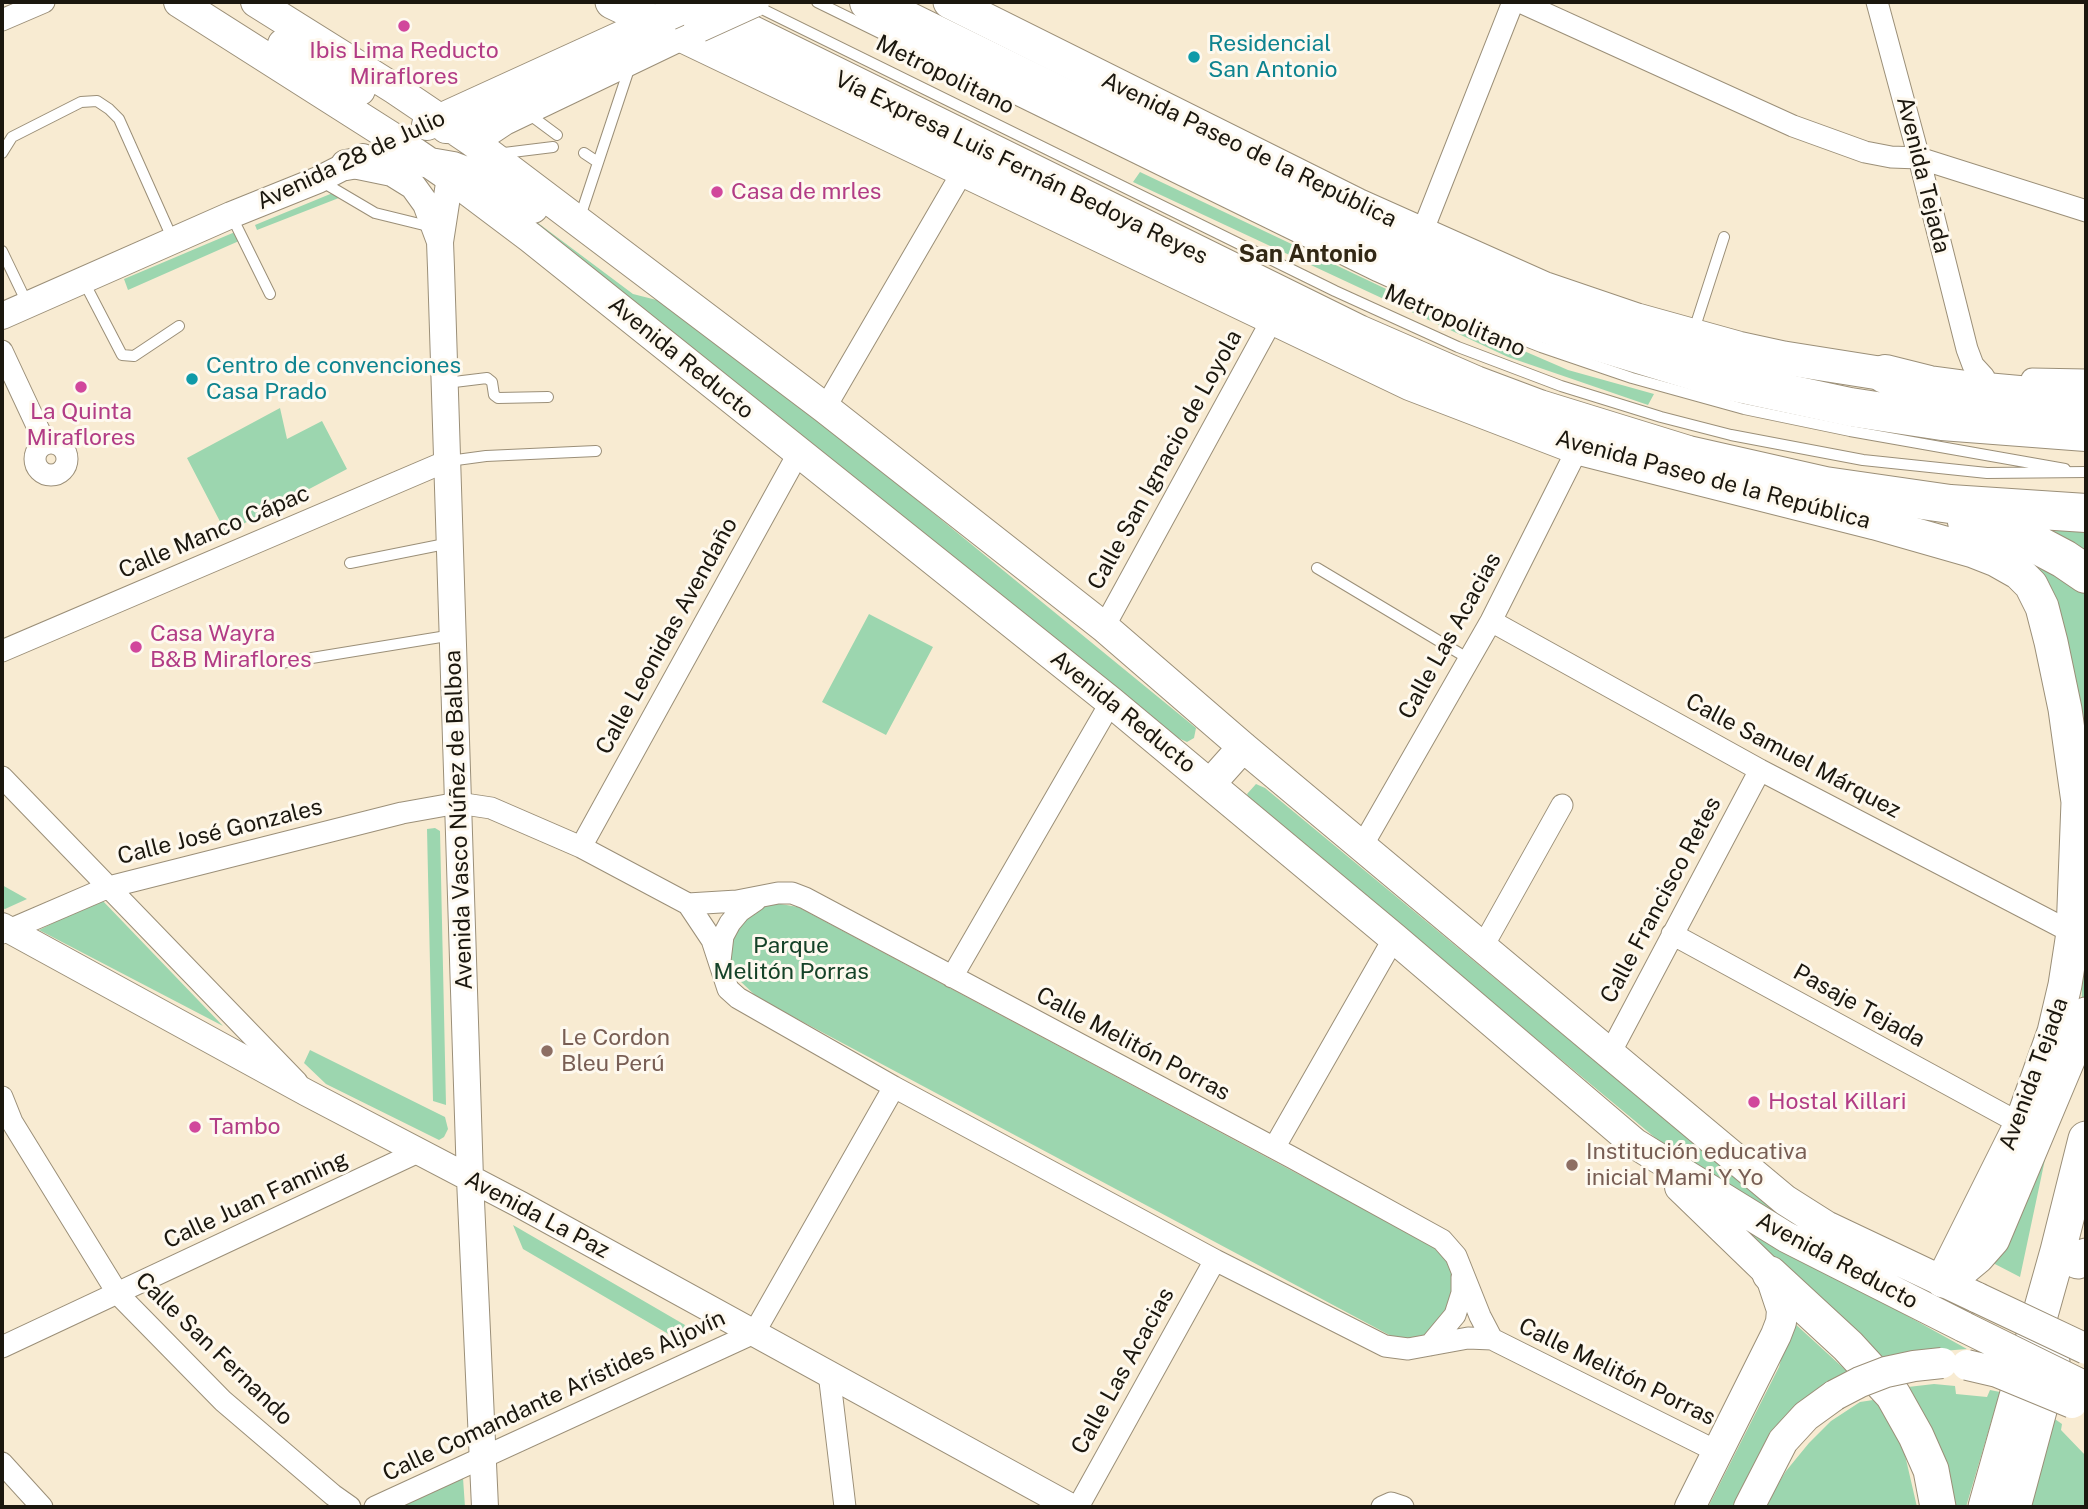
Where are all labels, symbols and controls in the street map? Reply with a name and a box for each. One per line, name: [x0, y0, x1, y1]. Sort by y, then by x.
marker: Ibis Lima Reducto Miraflores: [396, 18, 412, 34]
street label: Metropolitano: [871, 30, 1019, 120]
place label: Residencial San Antonio: [1208, 30, 1338, 84]
place label: Ibis Lima Reducto Miraflores: [309, 37, 499, 91]
marker: Residencial San Antonio: [1186, 49, 1202, 65]
street label: Vía Expresa Luis Fernán Bedoya Reyes: [830, 65, 1212, 271]
street label: Avenida Paseo de la República: [1097, 66, 1401, 234]
street label: Avenida Tejada: [1890, 94, 1956, 256]
street label: Avenida 28 de Julio: [252, 104, 450, 216]
place label: Casa de mrles: [731, 178, 881, 206]
marker: Casa de mrles: [709, 184, 725, 200]
district label: San Antonio: [1239, 241, 1377, 269]
street label: Metropolitano: [1380, 279, 1530, 363]
street label: Avenida Reducto: [603, 291, 759, 425]
street label: Calle San Ignacio de Loyola: [1082, 325, 1248, 595]
place label: Centro de convenciones Casa Prado: [206, 352, 461, 406]
marker: Centro de convenciones Casa Prado: [184, 371, 200, 387]
marker: La Quinta Miraflores: [73, 379, 89, 395]
place label: La Quinta Miraflores: [27, 398, 135, 452]
street label: Avenida Paseo de la República: [1553, 425, 1873, 535]
street label: Calle Manco Cápac: [114, 479, 314, 585]
street label: Calle Leonidas Avendaño: [590, 513, 744, 759]
street label: Calle Las Acacias: [1393, 548, 1507, 724]
place label: Casa Wayra B&B Miraflores: [150, 620, 312, 674]
marker: Casa Wayra B&B Miraflores: [128, 639, 144, 655]
street label: Avenida Reducto: [1045, 645, 1201, 779]
street label: Avenida Vasco Núñez de Balboa: [439, 650, 479, 990]
street label: Calle Samuel Márquez: [1681, 688, 1905, 824]
street label: Calle Francisco Retes: [1595, 792, 1727, 1008]
street label: Calle José Gonzales: [115, 793, 325, 871]
park label: Parque Melitón Porras: [713, 932, 869, 986]
street label: Pasaje Tejada: [1788, 958, 1930, 1054]
street label: Calle Melitón Porras: [1031, 981, 1235, 1107]
street label: Avenida Tejada: [1994, 994, 2074, 1154]
place label: Le Cordon Bleu Perú: [561, 1024, 670, 1078]
marker: Le Cordon Bleu Perú: [539, 1043, 555, 1059]
place label: Hostal Killari: [1768, 1088, 1906, 1116]
marker: Hostal Killari: [1746, 1094, 1762, 1110]
place label: Tambo: [209, 1113, 281, 1141]
marker: Tambo: [187, 1119, 203, 1135]
place label: Institución educativa inicial Mami Y Yo: [1586, 1138, 1807, 1192]
street label: Calle Juan Fanning: [160, 1145, 352, 1255]
marker: Institución educativa inicial Mami Y Yo: [1564, 1157, 1580, 1173]
street label: Avenida La Paz: [460, 1165, 614, 1265]
street label: Avenida Reducto: [1751, 1207, 1923, 1315]
street label: Calle San Fernando: [130, 1267, 298, 1431]
street label: Calle Las Acacias: [1066, 1283, 1180, 1459]
street label: Calle Comandante Arístides Aljovín: [378, 1304, 730, 1488]
street label: Calle Melitón Porras: [1514, 1312, 1720, 1432]

